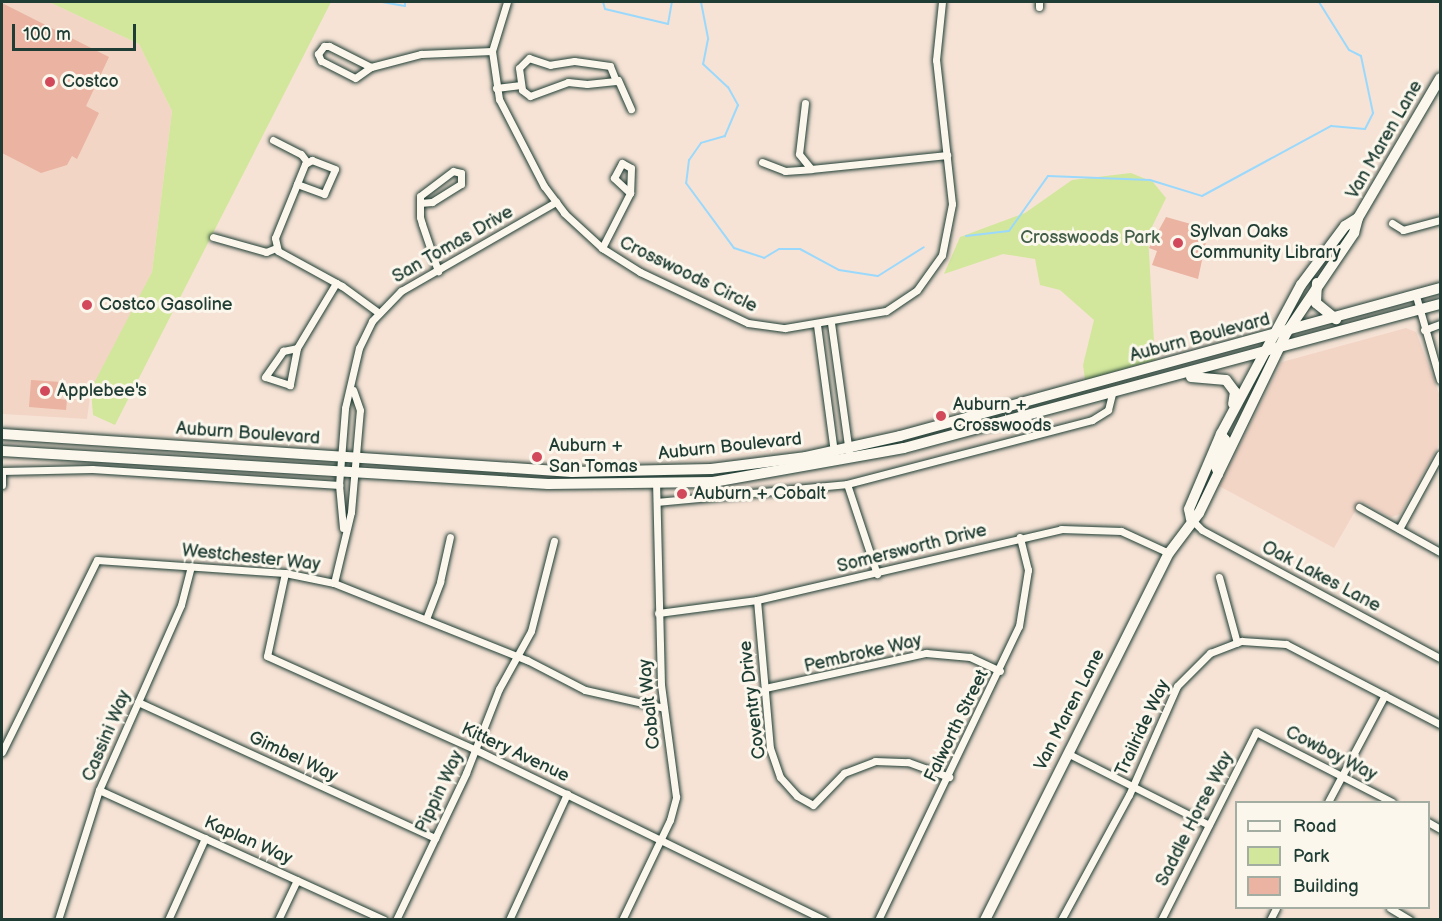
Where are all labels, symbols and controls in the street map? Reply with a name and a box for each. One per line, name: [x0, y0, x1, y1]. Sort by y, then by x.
scale bar: [15, 12, 140, 50]
text: 100 m: [23, 24, 71, 45]
place label: Costco: [62, 71, 119, 93]
marker: Costco: [43, 75, 57, 89]
street label: Van Maren Lane: [1342, 77, 1428, 203]
street label: San Tomas Drive: [389, 202, 517, 288]
place label: Sylvan Oaks Community Library: [1190, 222, 1342, 264]
park label: Crosswoods Park: [1020, 227, 1160, 249]
street label: Crosswoods Circle: [616, 232, 760, 318]
marker: Sylvan Oaks Community Library: [1171, 236, 1185, 250]
place label: Costco Gasoline: [99, 294, 232, 316]
marker: Costco Gasoline: [80, 298, 94, 312]
street label: Auburn Boulevard: [1128, 309, 1272, 367]
place label: Applebee's: [57, 380, 147, 402]
marker: Applebee's: [38, 384, 52, 398]
place label: Auburn + Crosswoods: [953, 395, 1052, 438]
marker: Auburn + Crosswoods: [934, 409, 948, 423]
street label: Auburn Boulevard: [175, 418, 321, 450]
street label: Auburn Boulevard: [657, 429, 803, 465]
place label: Auburn + San Tomas: [549, 436, 638, 478]
marker: Auburn + San Tomas: [530, 450, 544, 464]
place label: Auburn + Cobalt: [694, 483, 826, 505]
marker: Auburn + Cobalt: [675, 487, 689, 501]
street label: Somersworth Drive: [835, 520, 989, 578]
street label: Oak Lakes Lane: [1258, 537, 1384, 617]
street label: Westchester Way: [180, 540, 322, 576]
street label: Pembroke Way: [802, 630, 924, 678]
street label: Coventry Drive: [735, 639, 771, 761]
street label: Van Maren Lane: [1030, 646, 1110, 774]
street label: Cobalt Way: [634, 657, 666, 751]
street label: Falworth Street: [920, 666, 994, 786]
street label: Trailride Way: [1111, 676, 1175, 780]
street label: Cassini Way: [78, 687, 136, 785]
street label: Kittery Avenue: [457, 718, 573, 788]
street label: Cowboy Way: [1281, 721, 1381, 787]
street label: Gimbel Way: [245, 727, 341, 787]
street label: Pippin Way: [411, 747, 469, 837]
street label: Saddle Horse Way: [1152, 748, 1238, 890]
legend: [1235, 801, 1430, 909]
street label: Kaplan Way: [200, 812, 296, 870]
text: Road: [1293, 816, 1337, 837]
text: Park: [1293, 846, 1329, 867]
text: Building: [1293, 876, 1359, 897]

